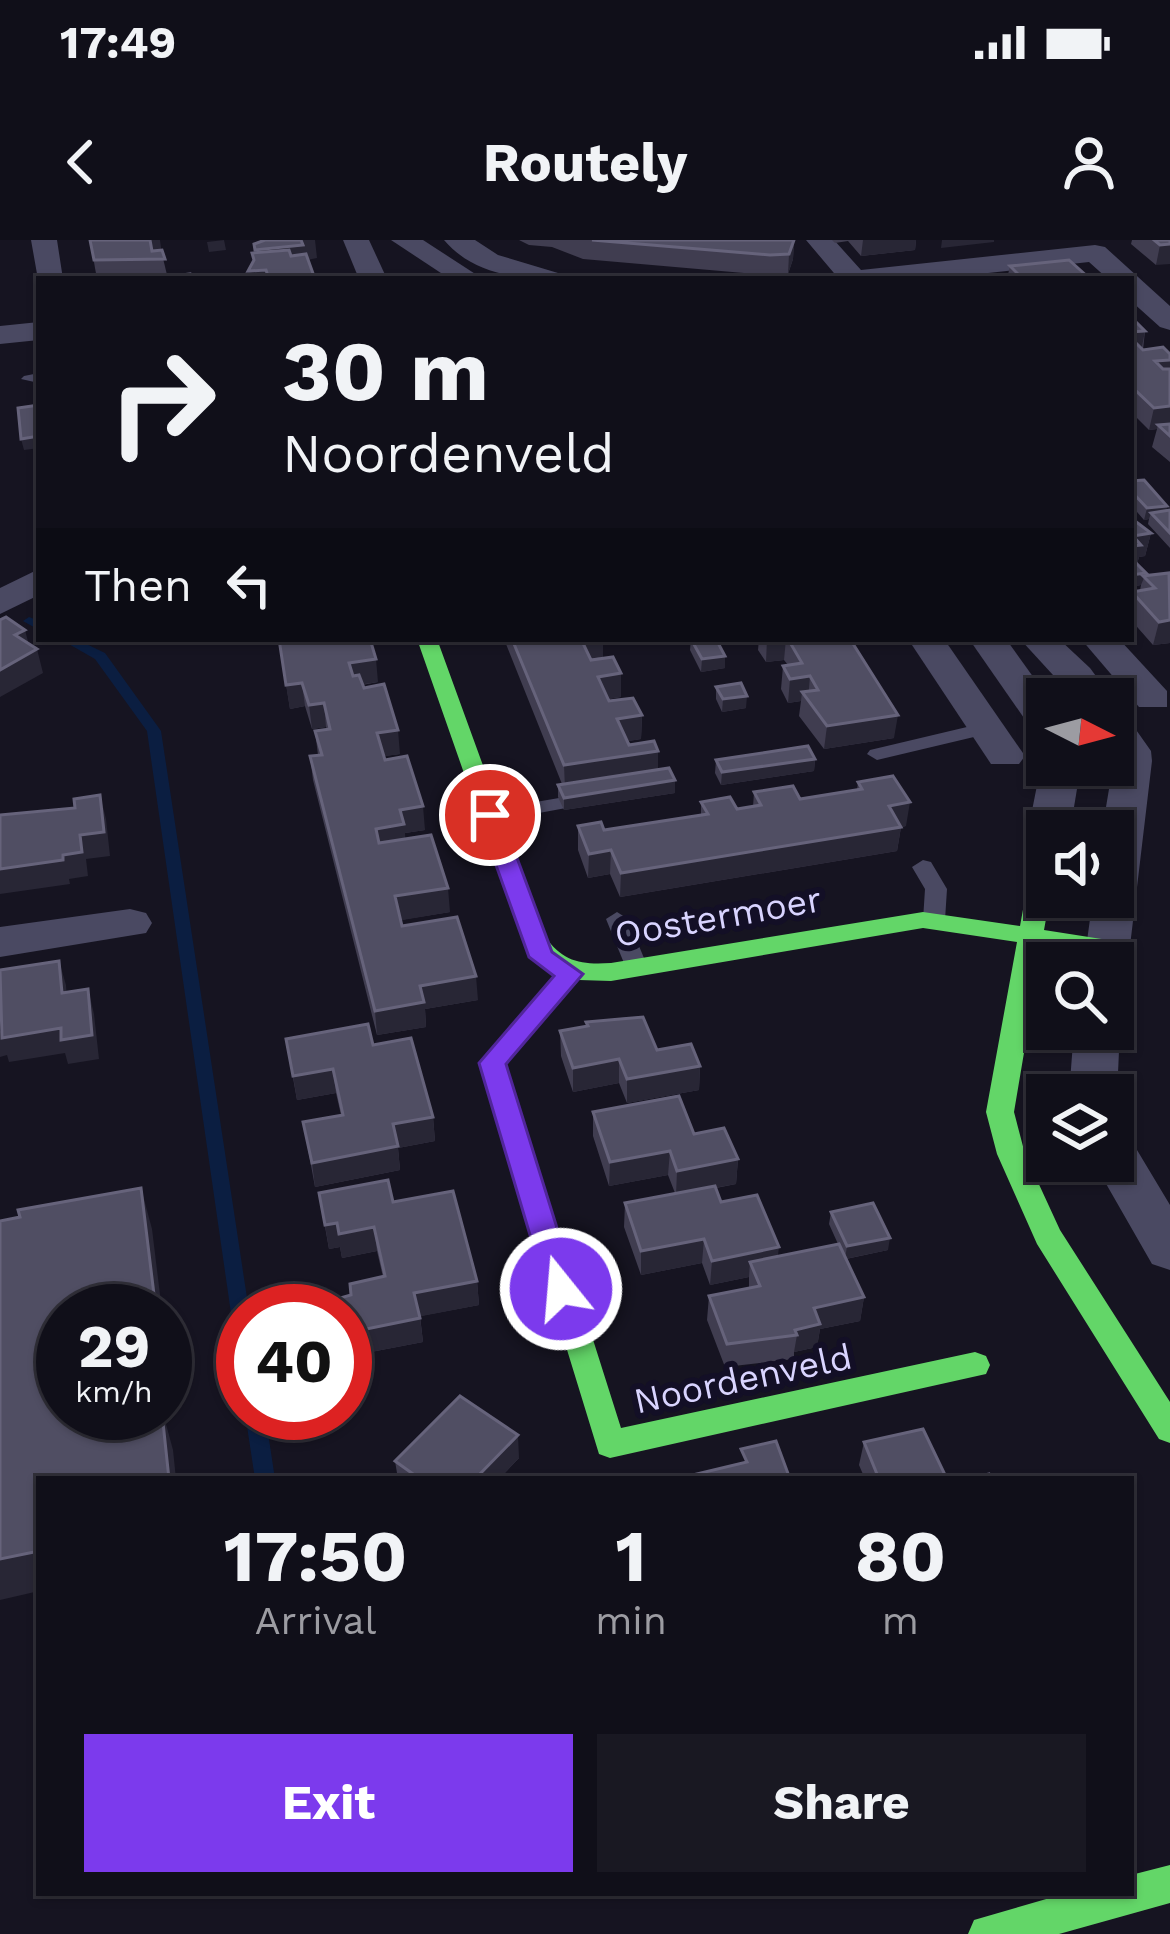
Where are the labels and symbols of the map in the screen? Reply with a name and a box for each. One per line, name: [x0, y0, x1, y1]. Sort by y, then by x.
north arrow: [1026, 678, 1134, 786]
pin: [439, 764, 541, 866]
street label: Oostermoer: [611, 878, 825, 956]
position arrow: [498, 1226, 624, 1352]
speed limit sign: 40: [216, 1284, 372, 1440]
street label: Noordenveld: [630, 1335, 856, 1423]

